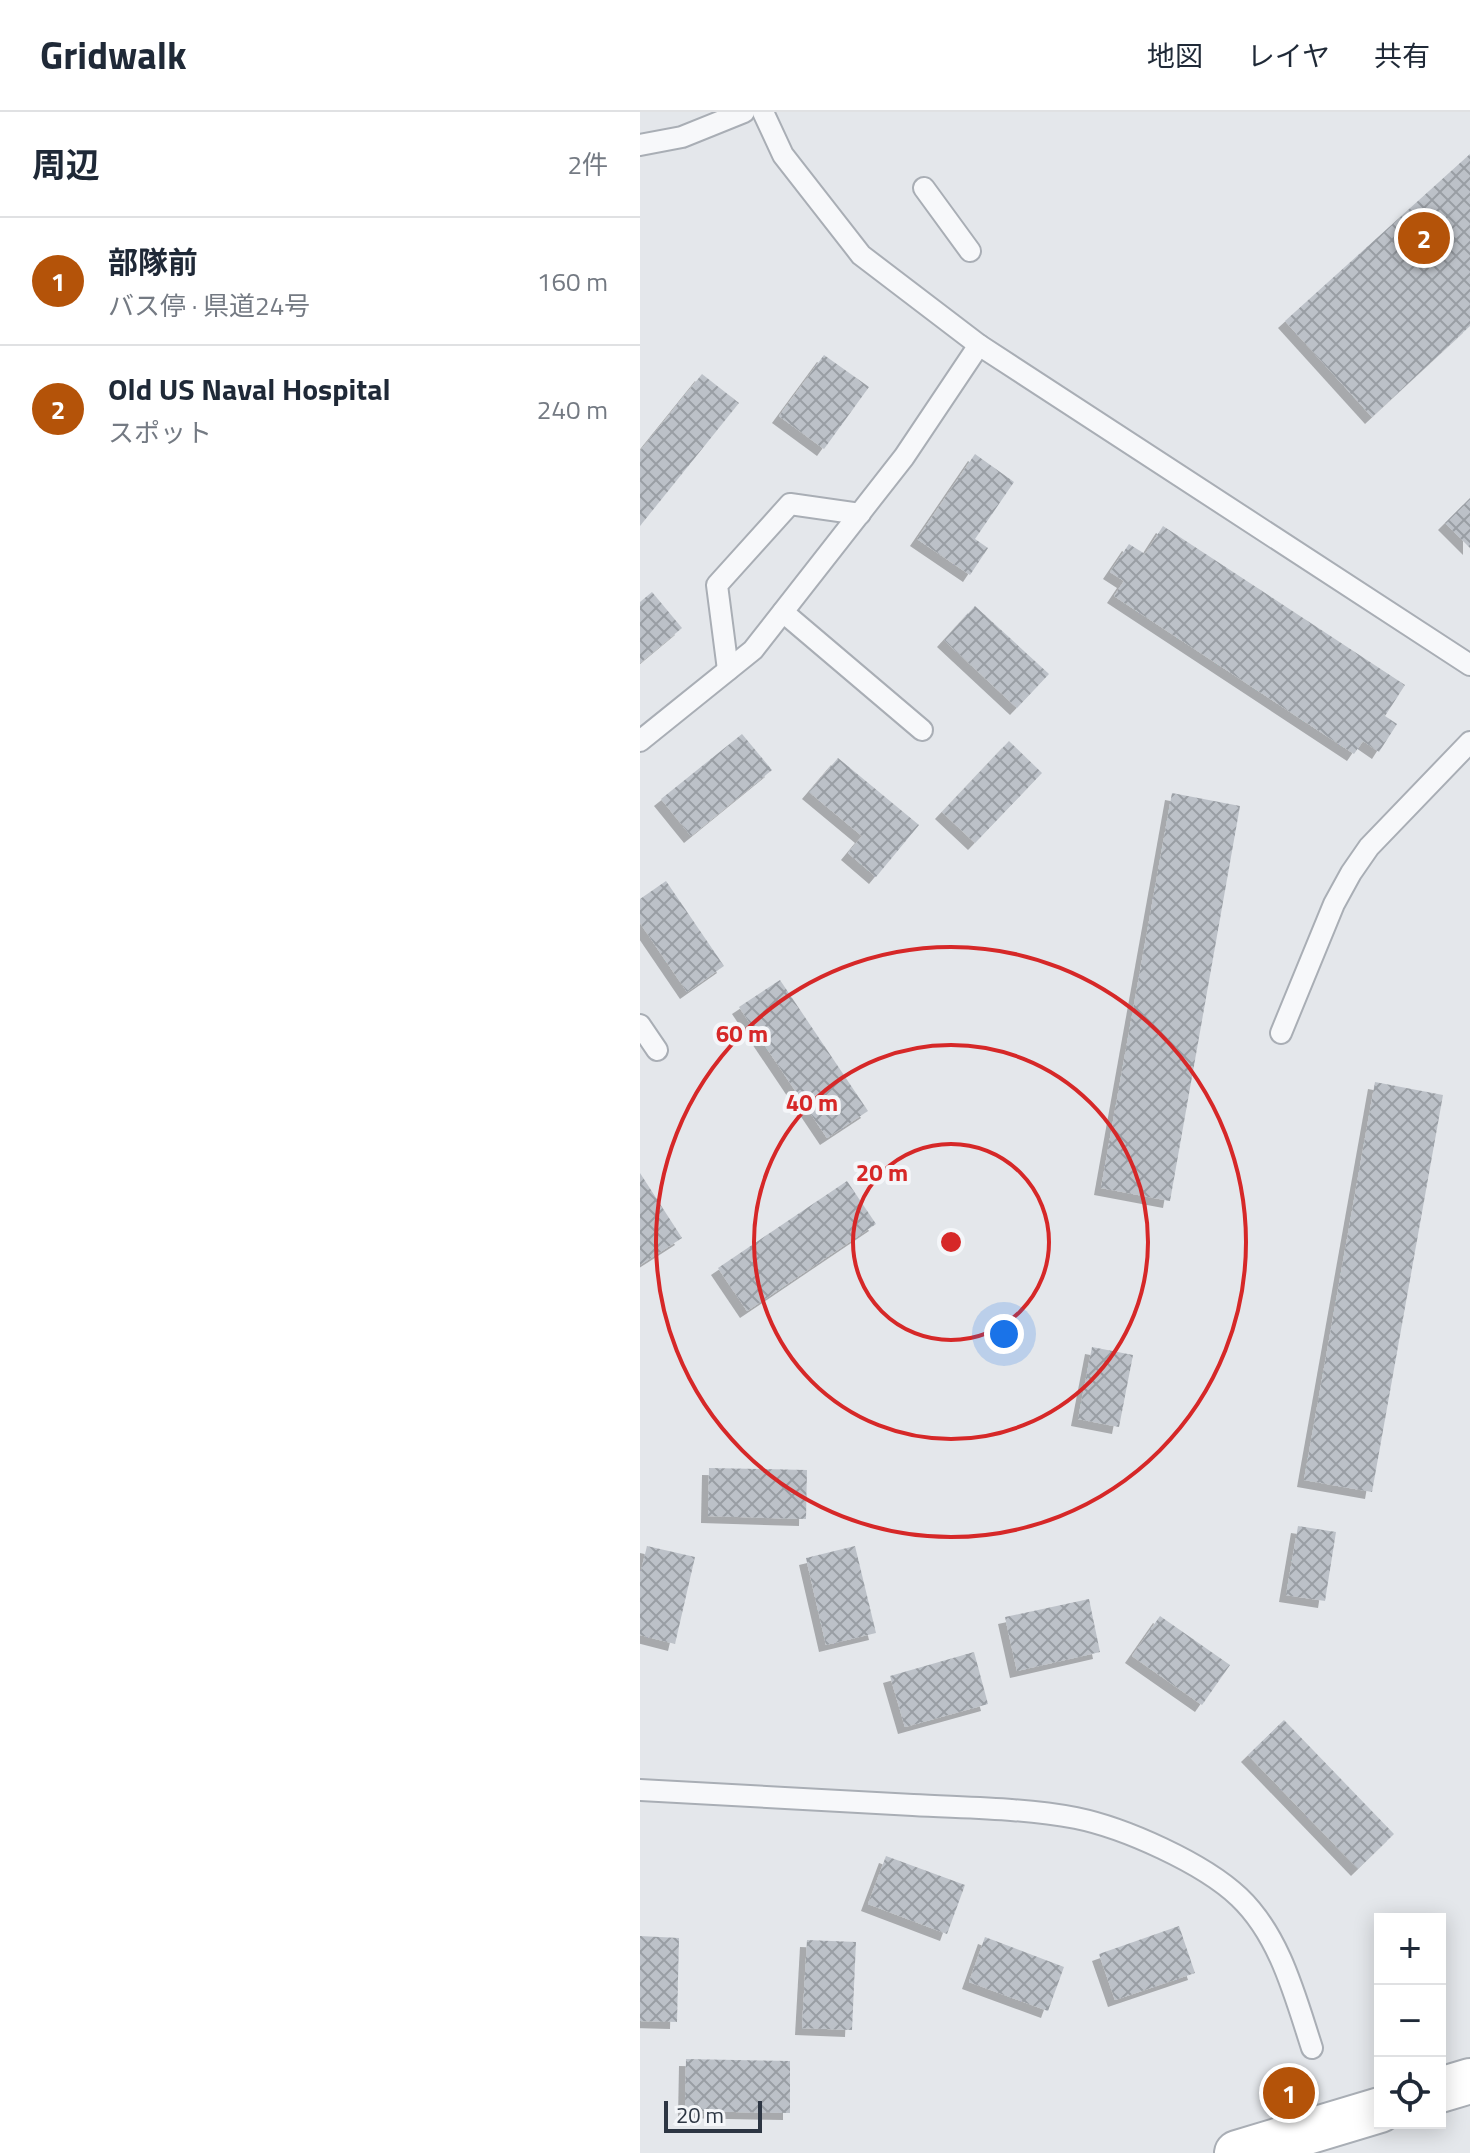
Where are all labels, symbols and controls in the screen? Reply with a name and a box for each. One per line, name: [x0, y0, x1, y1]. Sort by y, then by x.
text: Gridwalk: [40, 26, 187, 84]
text: 地図: [1147, 34, 1203, 77]
text: レイヤ: [1247, 34, 1330, 77]
text: 共有: [1374, 34, 1430, 77]
text: 周辺: [32, 138, 100, 190]
text: 2件: [567, 145, 608, 184]
pin: 2: [1398, 208, 1450, 268]
text: 部隊前: [108, 239, 198, 285]
text: 1: [51, 262, 65, 301]
text: 160 m: [537, 262, 608, 301]
text: バス停 · 県道24号: [108, 286, 310, 325]
text: Old US Naval Hospital: [108, 366, 391, 412]
text: 2: [51, 390, 65, 429]
text: 240 m: [537, 390, 608, 429]
text: スポット: [108, 413, 212, 452]
text: 60 m: [716, 1015, 768, 1051]
text: 40 m: [786, 1084, 838, 1120]
text: 20 m: [856, 1154, 908, 1190]
centre of rings: [937, 1228, 965, 1256]
your location: [984, 1314, 1024, 1354]
map controls: [1374, 1913, 1446, 2129]
button: +: [1374, 1913, 1446, 1985]
button: −: [1374, 1985, 1446, 2057]
button: locate: [1374, 2057, 1446, 2129]
pin: 1: [1263, 2063, 1315, 2123]
scale bar: [664, 2097, 762, 2133]
text: 20 m: [676, 2098, 724, 2132]

